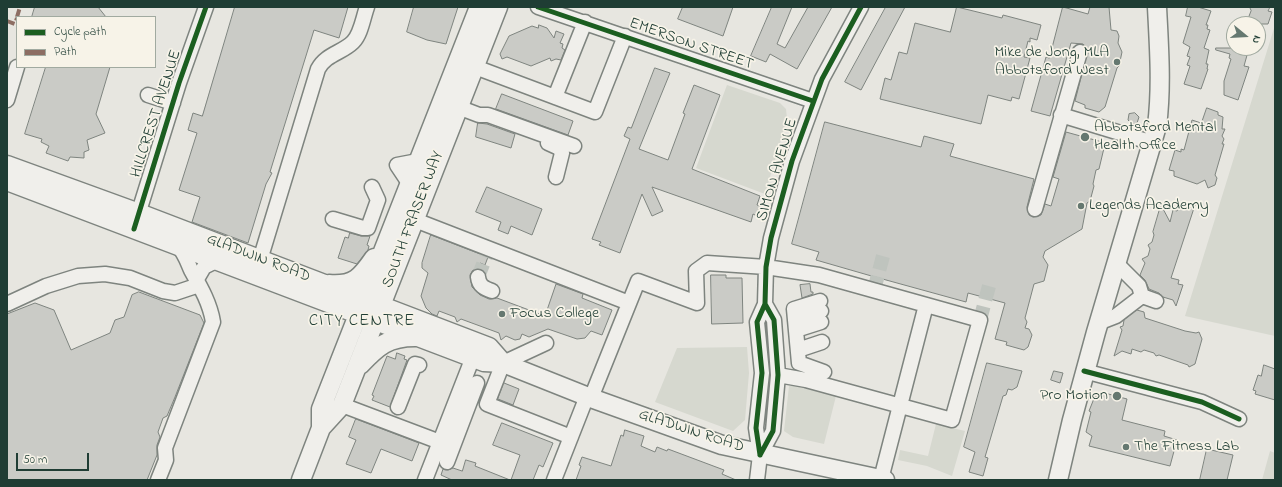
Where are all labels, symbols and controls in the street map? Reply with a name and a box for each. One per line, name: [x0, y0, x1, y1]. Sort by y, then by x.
street label: EMERSON STREET: [626, 15, 756, 75]
legend: [16, 16, 156, 68]
north arrow: [1226, 16, 1266, 56]
text: Cycle path: [54, 23, 106, 41]
text: N: [1248, 33, 1265, 45]
text: Path: [54, 43, 76, 61]
place label: Mike de Jong, MLA Abbotsford West: [995, 43, 1109, 81]
street label: HILLCREST AVENUE: [127, 48, 187, 180]
marker: Mike de Jong, MLA Abbotsford West: [1112, 57, 1122, 67]
street label: SIMON AVENUE: [753, 116, 803, 224]
place label: Abbotsford Mental Health Office: [1094, 118, 1216, 156]
marker: Abbotsford Mental Health Office: [1079, 131, 1091, 143]
street label: SOUTH FRASER WAY: [379, 149, 449, 291]
place label: Legends Academy: [1089, 196, 1209, 216]
marker: Legends Academy: [1076, 201, 1086, 211]
street label: GLADWIN ROAD: [203, 230, 313, 288]
place label: Focus College: [510, 304, 599, 324]
marker: Focus College: [497, 309, 507, 319]
district label: CITY CENTRE: [309, 312, 415, 332]
place label: Pro Motion: [1040, 386, 1108, 406]
marker: Pro Motion: [1111, 390, 1123, 402]
street label: GLADWIN ROAD: [636, 406, 746, 458]
place label: The Fitness Lab: [1134, 437, 1239, 457]
marker: The Fitness Lab: [1121, 442, 1131, 452]
scale bar: [18, 445, 91, 471]
text: 50 m: [23, 451, 47, 469]

